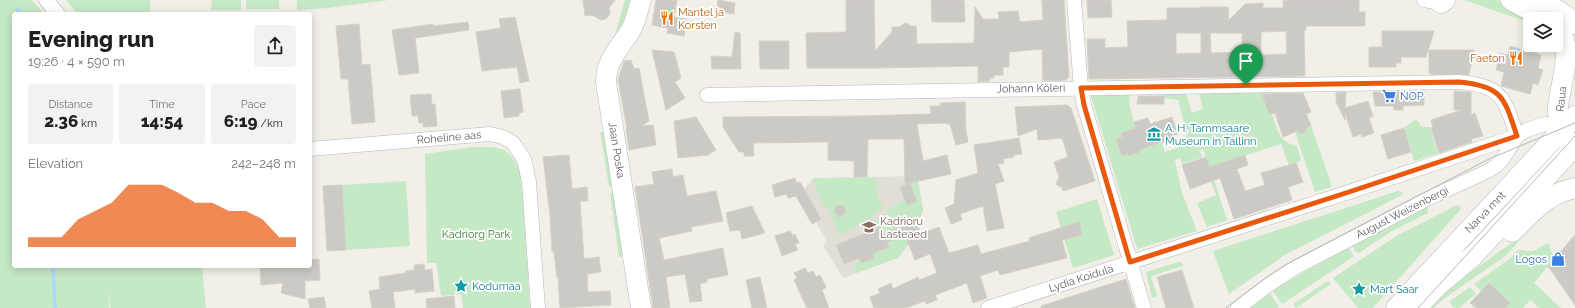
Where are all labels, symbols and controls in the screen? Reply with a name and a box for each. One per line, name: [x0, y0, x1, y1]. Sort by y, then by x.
place label: Mantel ja Korsten: [678, 6, 724, 32]
restaurant icon: Mantel ja Korsten: [659, 10, 675, 26]
map controls: [1523, 12, 1563, 52]
button: layers: [1523, 12, 1563, 52]
button: share: [254, 25, 296, 67]
text: Evening run: [28, 26, 154, 52]
pin: [1229, 44, 1263, 85]
icon: arrive: [1235, 50, 1257, 72]
restaurant icon: Faeton: [1508, 50, 1524, 66]
place label: Faeton: [1470, 52, 1505, 65]
text: 19:26 · 4 × 590 m: [28, 54, 125, 69]
street label: Johann Köleri: [997, 81, 1065, 96]
street label: Raua: [1553, 86, 1570, 113]
supermarket icon: NOP: [1381, 88, 1397, 104]
place label: NOP: [1400, 90, 1424, 103]
text: Distance: [49, 98, 93, 111]
text: Time: [149, 98, 175, 111]
text: Pace: [241, 98, 266, 111]
text: 2.36: [44, 111, 78, 131]
text: 14:54: [141, 111, 183, 131]
text: 6:19: [224, 111, 258, 131]
text: km: [78, 117, 97, 130]
text: /km: [258, 117, 283, 130]
street label: Jaan Poska: [606, 121, 627, 179]
place label: A. H. Tammsaare Museum in Tallinn: [1165, 122, 1256, 148]
museum icon: A. H. Tammsaare Museum in Tallinn: [1146, 126, 1162, 142]
street label: Roheline aas: [416, 128, 482, 147]
text: Elevation: [28, 156, 83, 171]
text: 242–248 m: [231, 156, 296, 171]
street label: August Weizenbergi: [1354, 183, 1451, 242]
street label: Narva mnt: [1462, 189, 1509, 236]
place label: Kadrioru Lasteaed: [880, 215, 927, 241]
school or university icon: Kadrioru Lasteaed: [861, 219, 877, 235]
park label: Kadriorg Park: [442, 228, 510, 241]
shop icon: Logos: [1550, 251, 1566, 267]
place label: Logos: [1516, 253, 1547, 266]
street label: Lydia Koidula: [1047, 262, 1115, 295]
place icon: Kodumaa: [453, 278, 469, 294]
place label: Kodumaa: [472, 280, 521, 293]
place icon: Mart Saar: [1351, 281, 1367, 297]
place label: Mart Saar: [1370, 283, 1419, 296]

